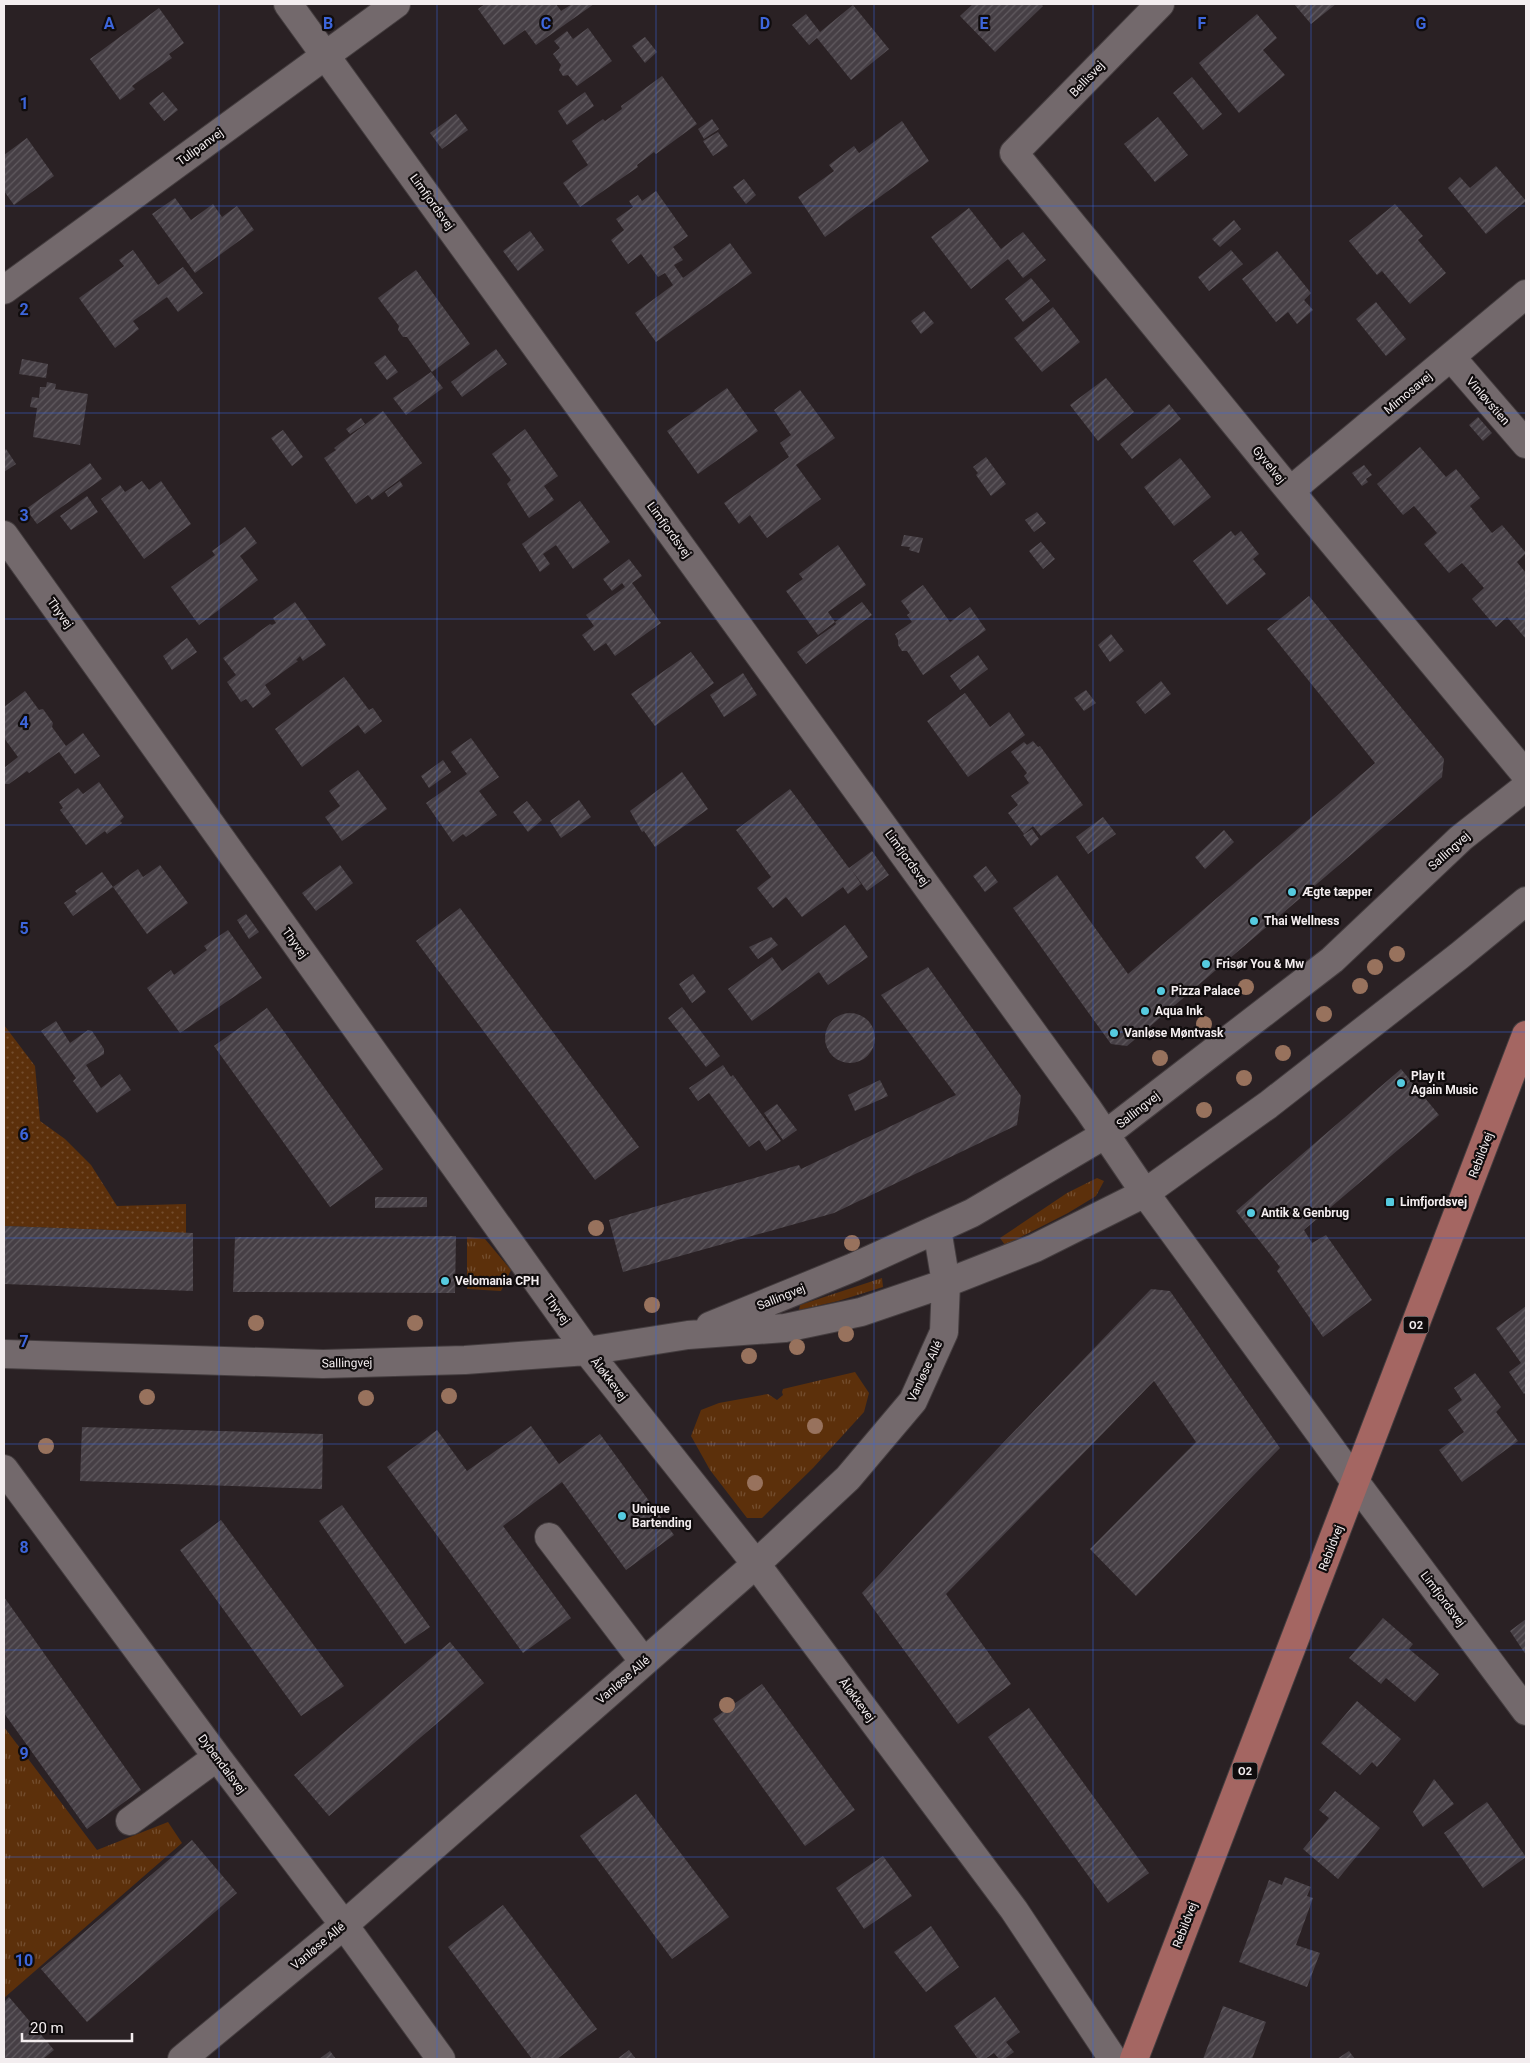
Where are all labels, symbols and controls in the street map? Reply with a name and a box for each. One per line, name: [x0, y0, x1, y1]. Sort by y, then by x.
text: A: [104, 14, 115, 33]
text: B: [323, 14, 333, 33]
text: C: [541, 14, 551, 33]
text: D: [760, 14, 770, 33]
text: E: [980, 14, 989, 33]
text: F: [1198, 14, 1207, 33]
text: G: [1416, 14, 1427, 33]
street label: Bellisvej: [1067, 58, 1107, 100]
text: 1: [19, 94, 29, 113]
street label: Tulipanvej: [174, 125, 226, 169]
street label: Limfjordsvej: [407, 171, 457, 233]
text: 2: [19, 300, 29, 319]
street label: Mimosavej: [1381, 369, 1435, 417]
street label: Vinløvstien: [1463, 374, 1513, 428]
street label: Gyvelvej: [1250, 444, 1288, 487]
street label: Limfjordsvej: [644, 499, 694, 561]
text: 3: [19, 506, 29, 525]
street label: Thyvej: [44, 595, 76, 631]
text: 4: [19, 713, 29, 732]
street label: Limfjordsvej: [882, 827, 932, 889]
street label: Sallingvej: [1425, 829, 1473, 873]
place label: Ægte tæpper: [1302, 885, 1373, 899]
marker: Ægte tæpper: [1286, 886, 1298, 898]
place label: Thai Wellness: [1264, 914, 1339, 928]
marker: Thai Wellness: [1248, 915, 1260, 927]
text: 5: [19, 919, 29, 938]
street label: Thyvej: [279, 925, 311, 961]
place label: Frisør You & Mw: [1216, 957, 1304, 971]
marker: Frisør You & Mw: [1200, 958, 1212, 970]
place label: Pizza Palace: [1171, 984, 1240, 998]
marker: Pizza Palace: [1155, 985, 1167, 997]
place label: Aqua Ink: [1155, 1004, 1203, 1018]
marker: Aqua Ink: [1139, 1005, 1151, 1017]
place label: Vanløse Møntvask: [1124, 1026, 1224, 1040]
marker: Vanløse Møntvask: [1108, 1027, 1120, 1039]
place label: Play It Again Music: [1411, 1069, 1478, 1097]
marker: Play It Again Music: [1395, 1077, 1407, 1089]
street label: Sallingvej: [1114, 1089, 1162, 1131]
text: 6: [19, 1125, 29, 1144]
street label: Rebildvej: [1466, 1130, 1496, 1180]
place label: Limfjordsvej: [1400, 1195, 1467, 1209]
marker: Limfjordsvej: [1384, 1196, 1396, 1208]
place label: Antik & Genbrug: [1261, 1206, 1349, 1220]
marker: Antik & Genbrug: [1245, 1207, 1257, 1219]
place label: Velomania CPH: [455, 1274, 539, 1288]
marker: Velomania CPH: [439, 1275, 451, 1287]
street label: Sallingvej: [755, 1281, 807, 1313]
street label: Thyvej: [541, 1291, 573, 1327]
road number: O2: [1404, 1316, 1428, 1334]
text: 7: [19, 1332, 29, 1351]
street label: Vanløse Allé: [905, 1338, 945, 1404]
street label: Åløkkevej: [588, 1353, 632, 1403]
street label: Sallingvej: [322, 1356, 373, 1370]
place label: Unique Bartending: [632, 1502, 692, 1530]
marker: Unique Bartending: [616, 1510, 628, 1522]
street label: Rebildvej: [1316, 1523, 1346, 1573]
text: 8: [19, 1538, 29, 1557]
street label: Limfjordsvej: [1418, 1569, 1468, 1630]
street label: Vanløse Allé: [594, 1653, 652, 1707]
street label: Åløkkevej: [836, 1674, 880, 1725]
street label: Dybendalsvej: [195, 1732, 249, 1797]
text: 9: [19, 1744, 29, 1763]
road number: O2: [1232, 1762, 1258, 1780]
street label: Rebildvej: [1170, 1900, 1200, 1950]
street label: Vanløse Allé: [288, 1919, 348, 1973]
text: 10: [15, 1951, 33, 1970]
scale bar: [22, 2010, 132, 2042]
text: 20 m: [30, 2019, 64, 2037]

